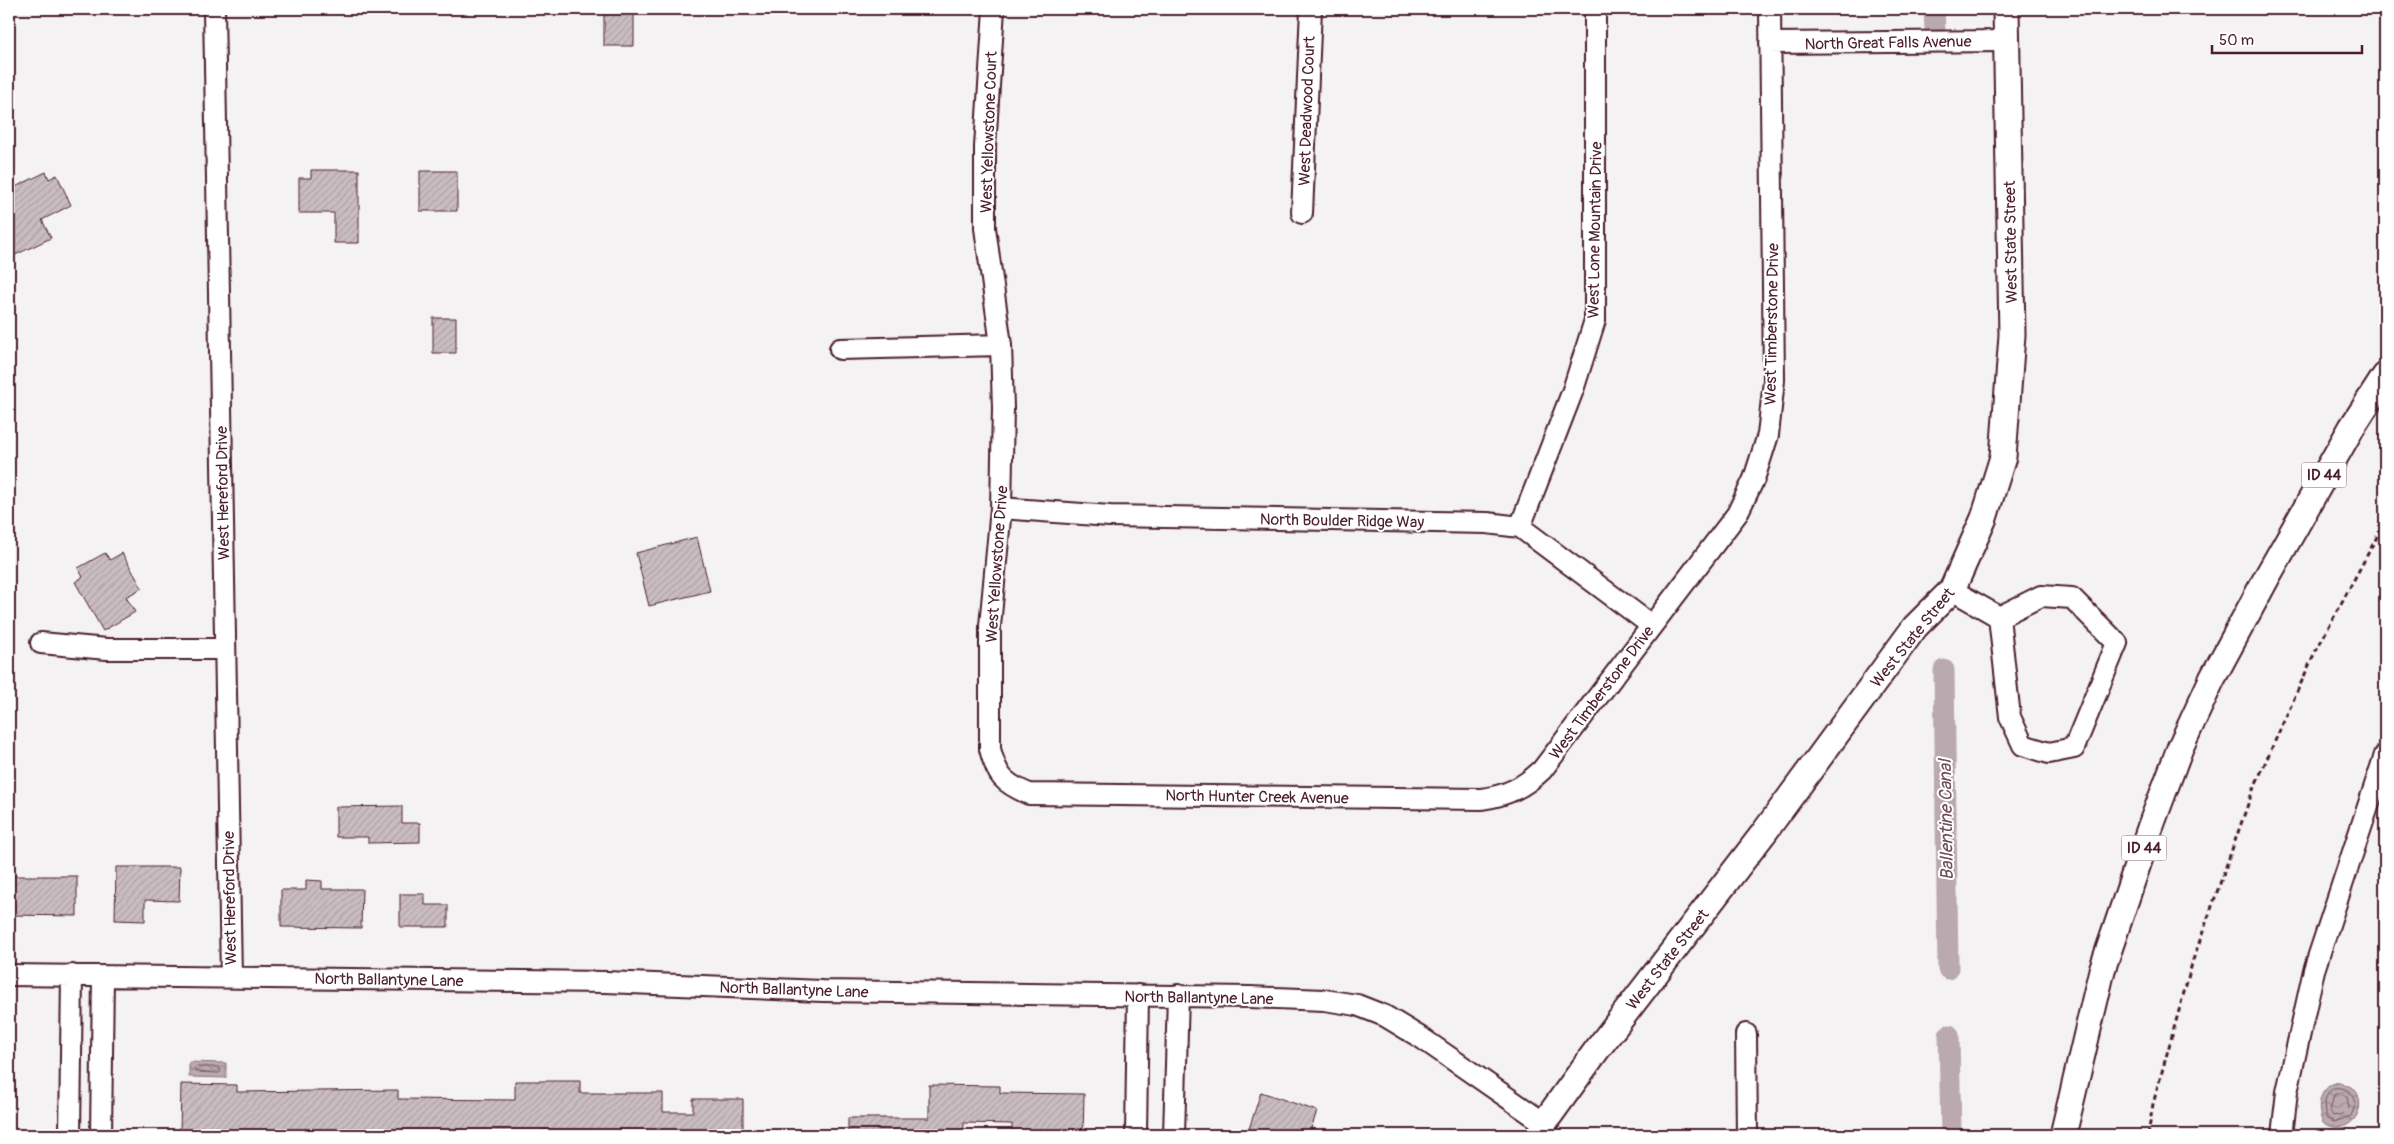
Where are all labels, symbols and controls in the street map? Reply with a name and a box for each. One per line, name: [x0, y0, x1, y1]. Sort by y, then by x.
scale bar: [2212, 22, 2362, 54]
text: 50 m: [2219, 31, 2254, 50]
street label: North Great Falls Avenue: [1804, 32, 1972, 54]
street label: West Deadwood Court: [1294, 35, 1320, 186]
street label: West Yellowstone Court: [976, 50, 1002, 213]
street label: West Lone Mountain Drive: [1583, 141, 1607, 319]
street label: West State Street: [2000, 180, 2022, 303]
street label: West Timberstone Drive: [1761, 243, 1783, 405]
street label: West Hereford Drive: [212, 426, 234, 560]
road number: ID 44: [2302, 462, 2346, 488]
street label: West Yellowstone Drive: [982, 485, 1012, 643]
street label: North Boulder Ridge Way: [1260, 510, 1424, 532]
street label: West State Street: [1866, 583, 1959, 692]
street label: West Timberstone Drive: [1545, 622, 1659, 763]
water label: Ballentine Canal: [1934, 758, 1959, 881]
street label: North Hunter Creek Avenue: [1165, 785, 1349, 809]
street label: West Hereford Drive: [219, 831, 241, 965]
road number: ID 44: [2122, 836, 2166, 860]
street label: West State Street: [1622, 905, 1714, 1014]
street label: North Ballantyne Lane: [314, 969, 464, 991]
street label: North Ballantyne Lane: [719, 977, 869, 1003]
street label: North Ballantyne Lane: [1124, 987, 1274, 1009]

